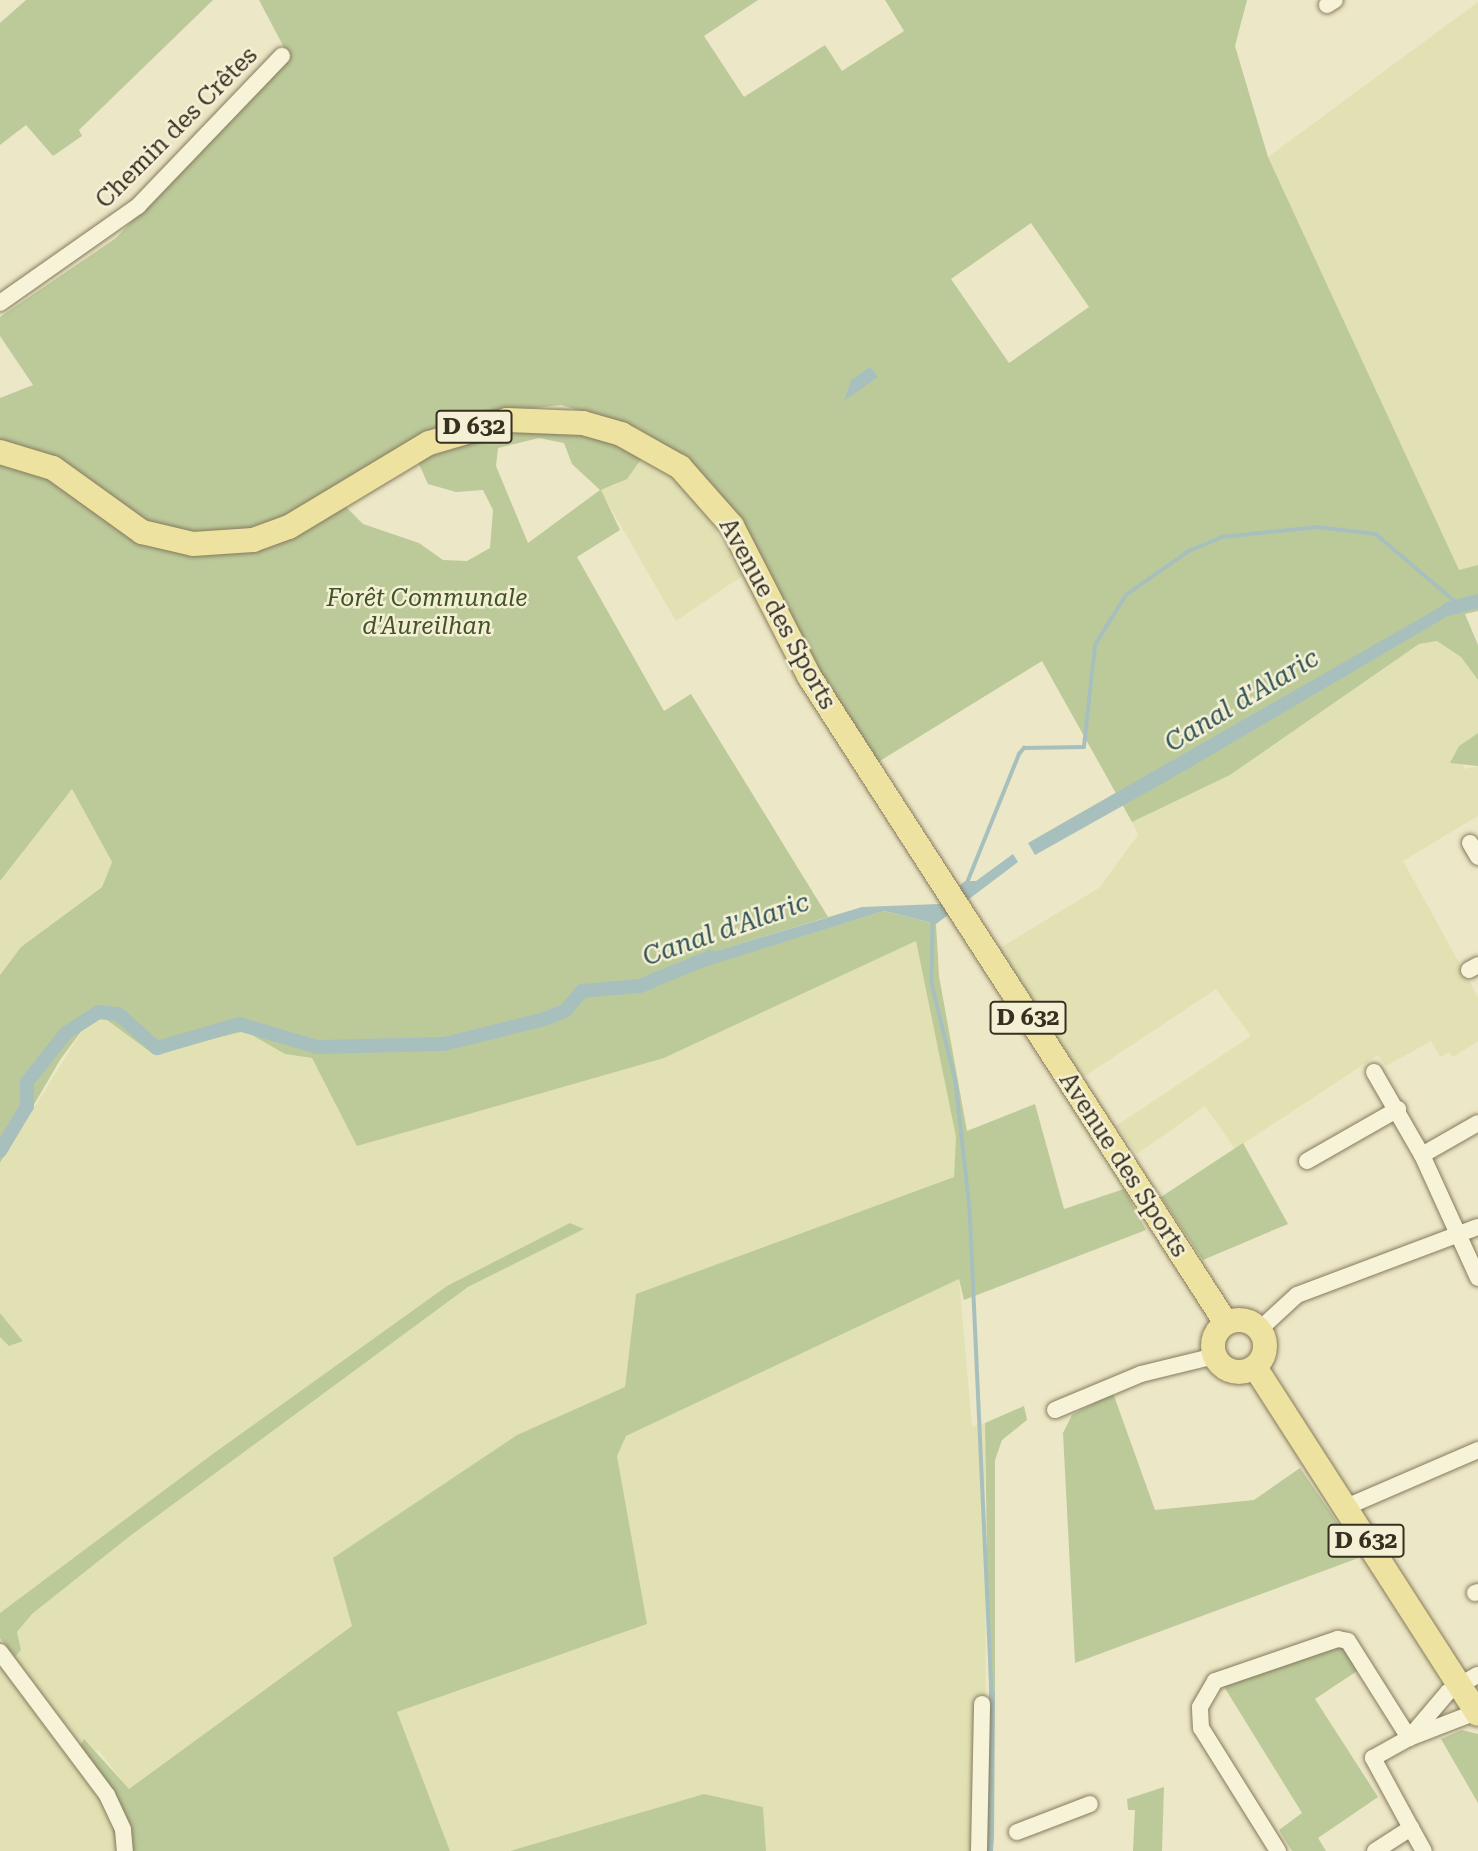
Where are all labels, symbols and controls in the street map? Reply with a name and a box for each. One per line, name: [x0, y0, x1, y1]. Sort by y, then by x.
street label: Chemin des Crêtes: [90, 41, 264, 215]
road number: D 632: [435, 408, 512, 446]
street label: Avenue des Sports: [713, 513, 841, 715]
park label: Forêt Communale d'Aureilhan: [327, 585, 527, 641]
water label: Canal d'Alaric: [1160, 643, 1324, 759]
water label: Canal d'Alaric: [639, 887, 813, 973]
road number: D 632: [990, 998, 1066, 1037]
street label: Avenue des Sports: [1053, 1067, 1193, 1263]
road number: D 632: [1328, 1522, 1404, 1560]

